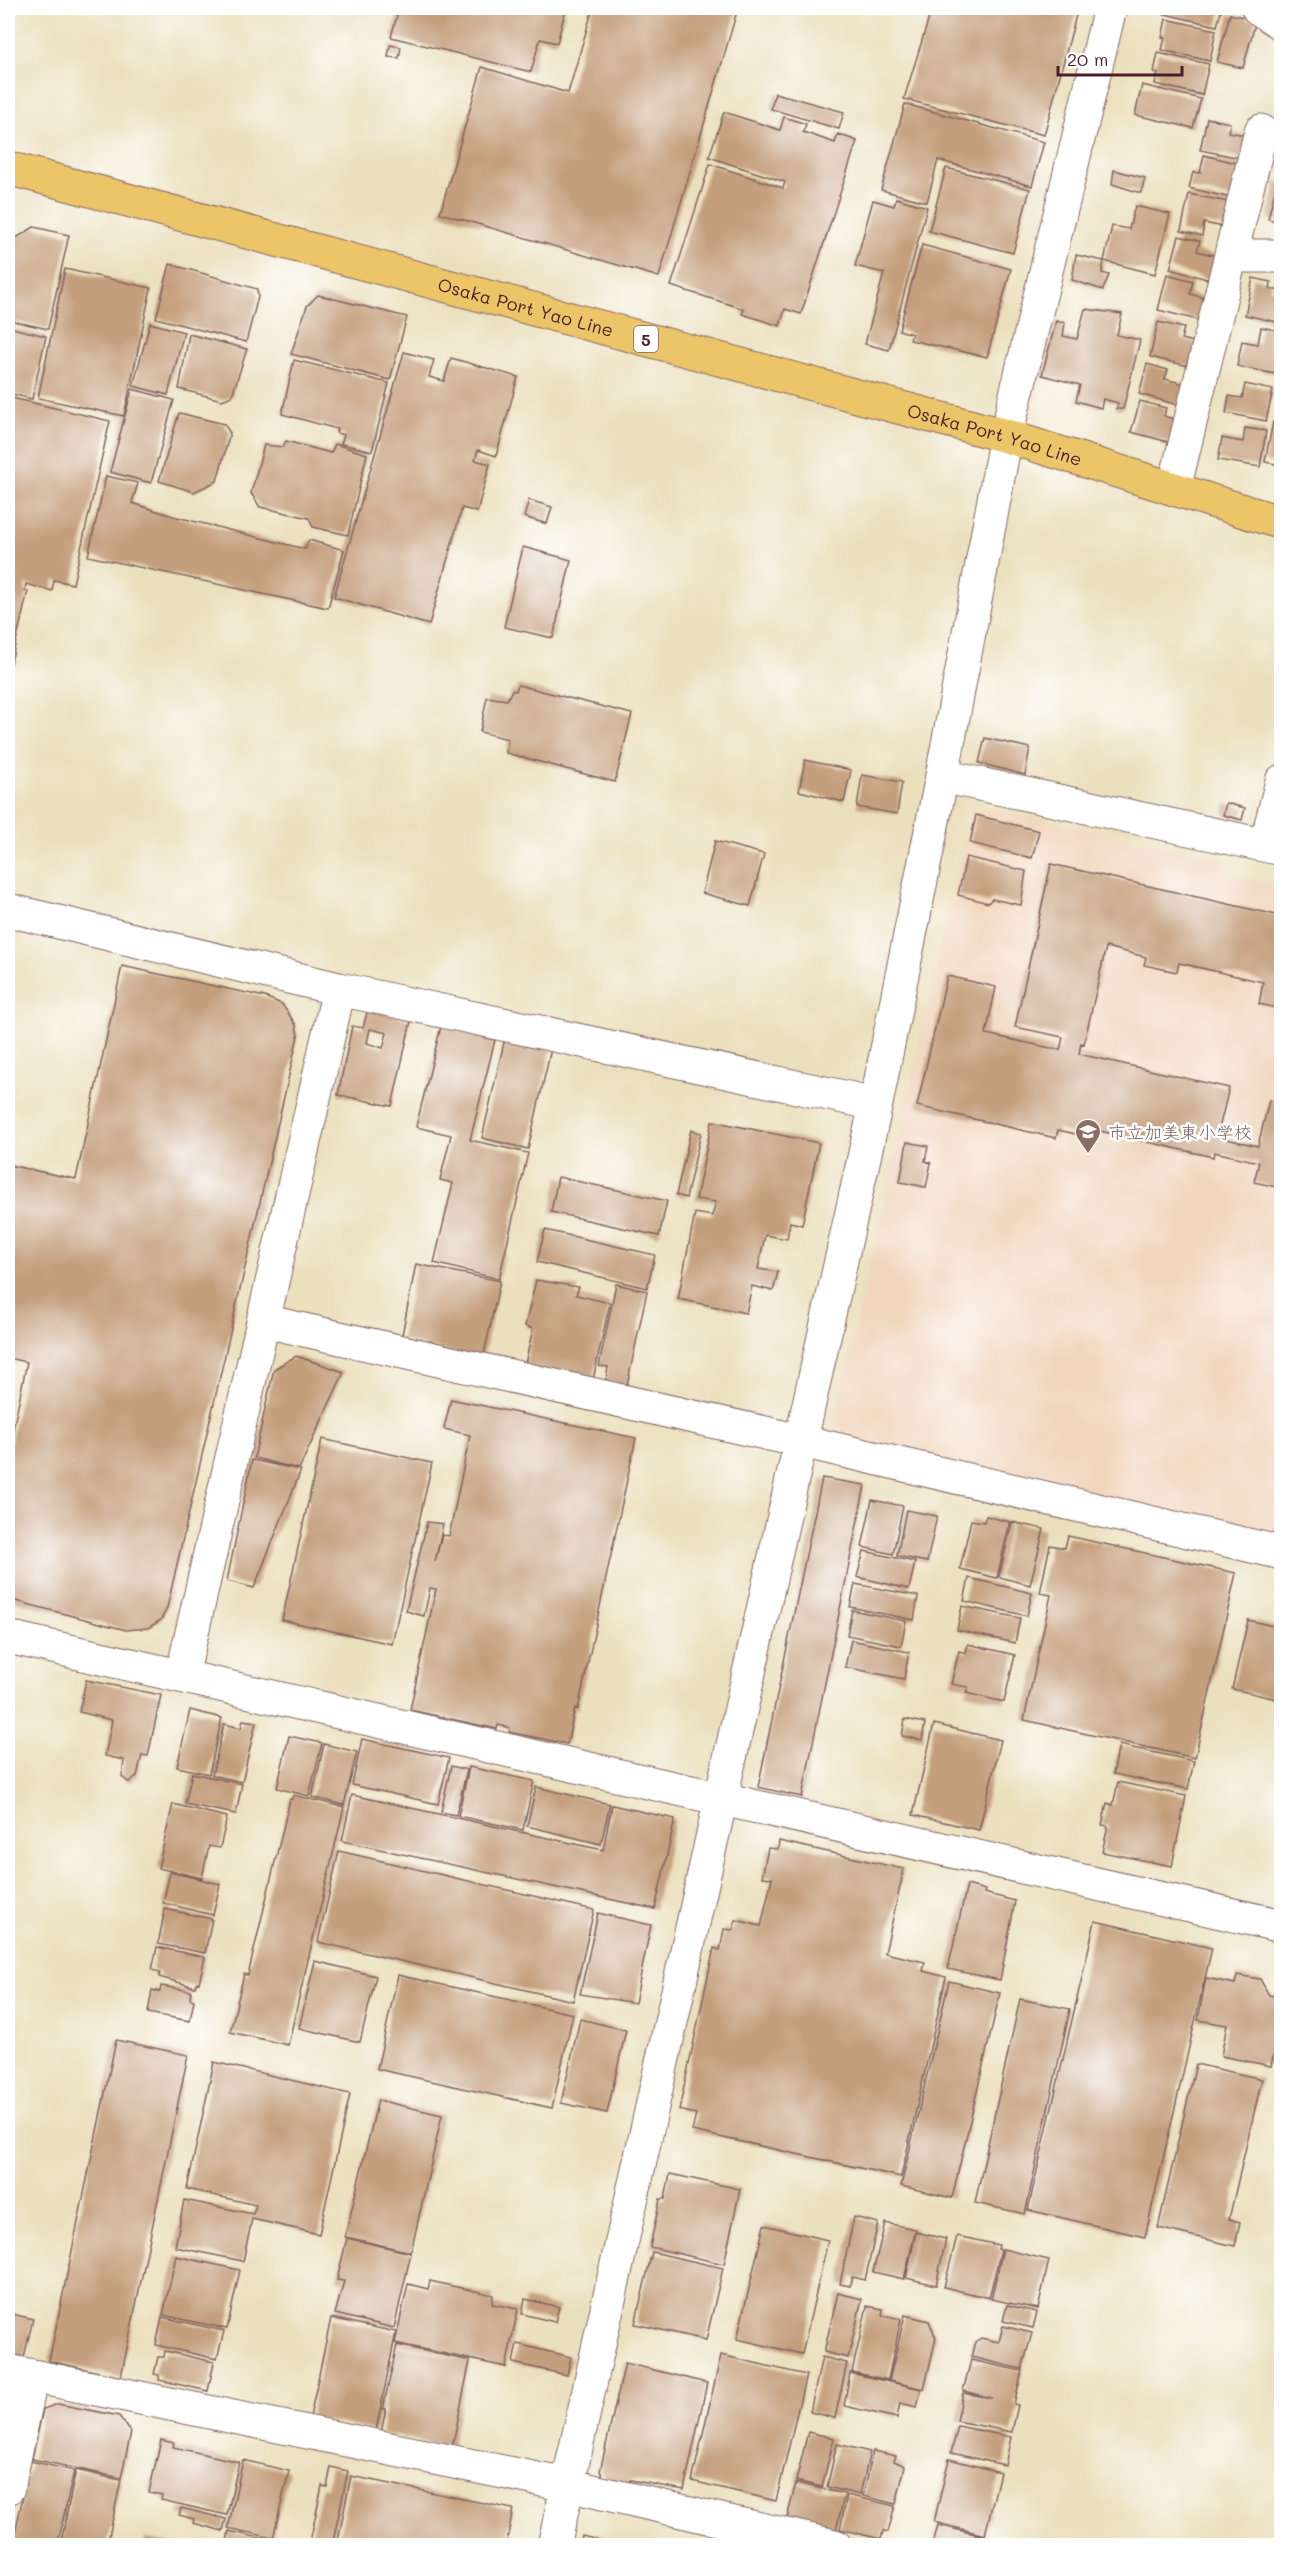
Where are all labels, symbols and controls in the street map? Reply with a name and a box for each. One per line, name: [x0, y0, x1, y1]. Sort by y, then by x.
scale bar: [1058, 39, 1182, 77]
text: 20 m: [1067, 47, 1108, 71]
street label: Osaka Port Yao Line: [435, 272, 616, 342]
road number: 5: [634, 326, 658, 352]
street label: Osaka Port Yao Line: [905, 398, 1085, 471]
school or university icon: 市立加美東小学校: [1073, 1117, 1103, 1155]
place label: 市立加美東小学校: [1108, 1120, 1252, 1144]

